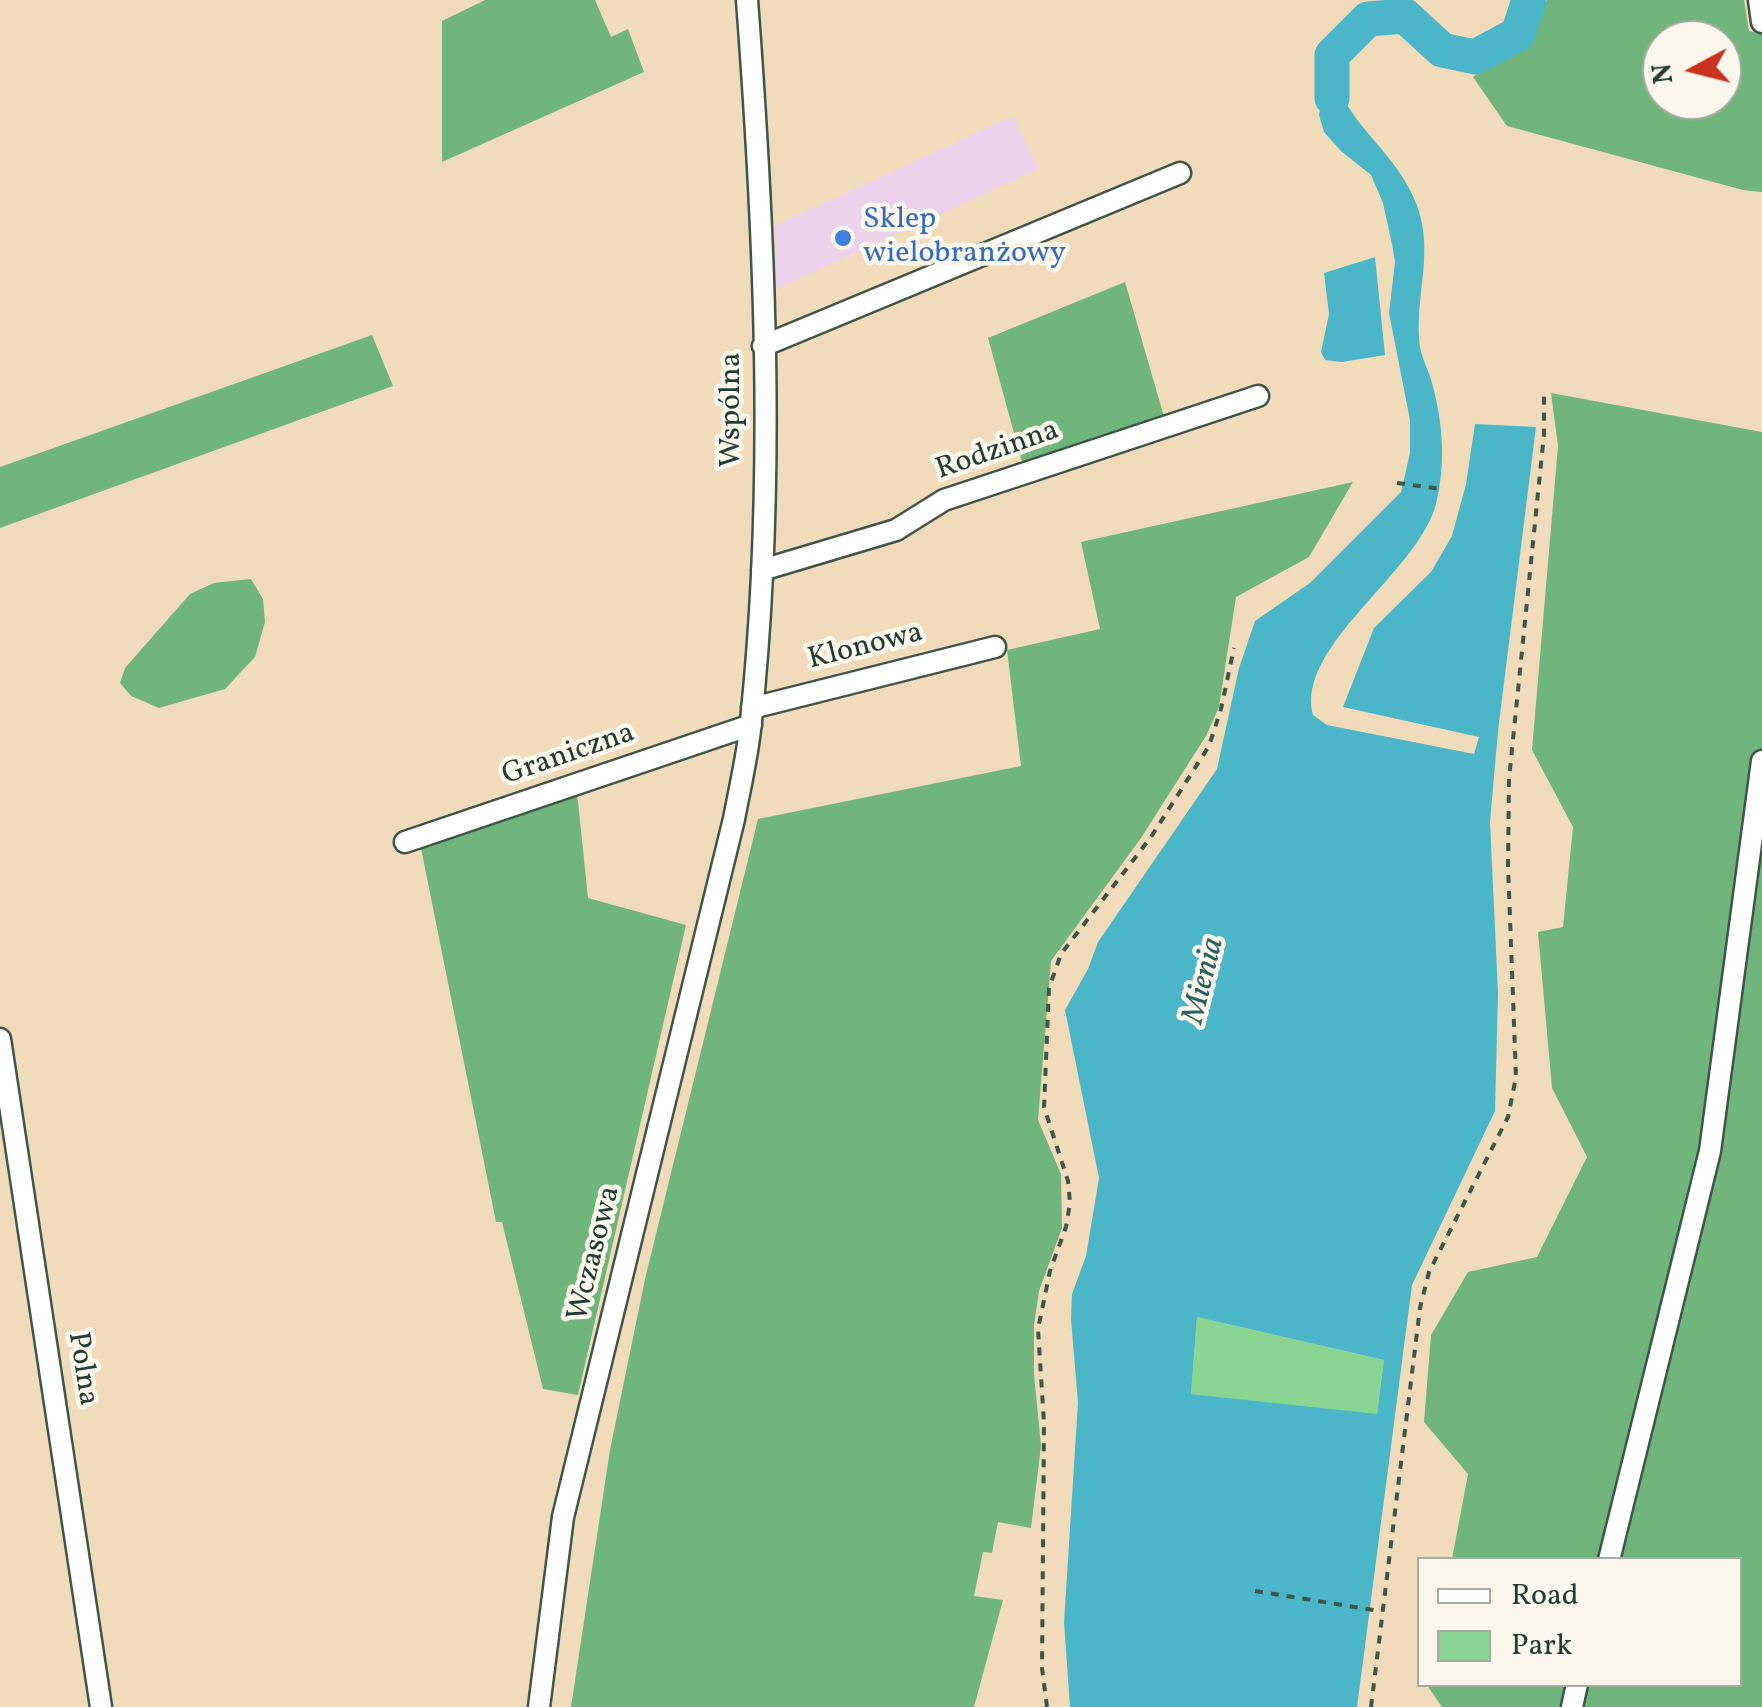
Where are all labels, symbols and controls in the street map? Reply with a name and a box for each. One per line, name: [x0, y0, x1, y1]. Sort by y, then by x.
north arrow: [1642, 20, 1742, 120]
text: N: [1643, 61, 1684, 86]
place label: Sklep wielobranżowy: [863, 203, 1066, 274]
marker: Sklep wielobranżowy: [832, 227, 854, 249]
street label: Wspólna: [715, 352, 751, 468]
street label: Rodzinna: [932, 414, 1064, 490]
street label: Klonowa: [805, 616, 927, 680]
street label: Graniczna: [498, 717, 640, 795]
water label: Mienia: [1177, 934, 1235, 1028]
street label: Wczasowa: [562, 1183, 630, 1325]
street label: Polna: [57, 1329, 105, 1409]
legend: [1417, 1557, 1742, 1687]
text: Road: [1511, 1575, 1579, 1617]
text: Park: [1511, 1625, 1572, 1667]

